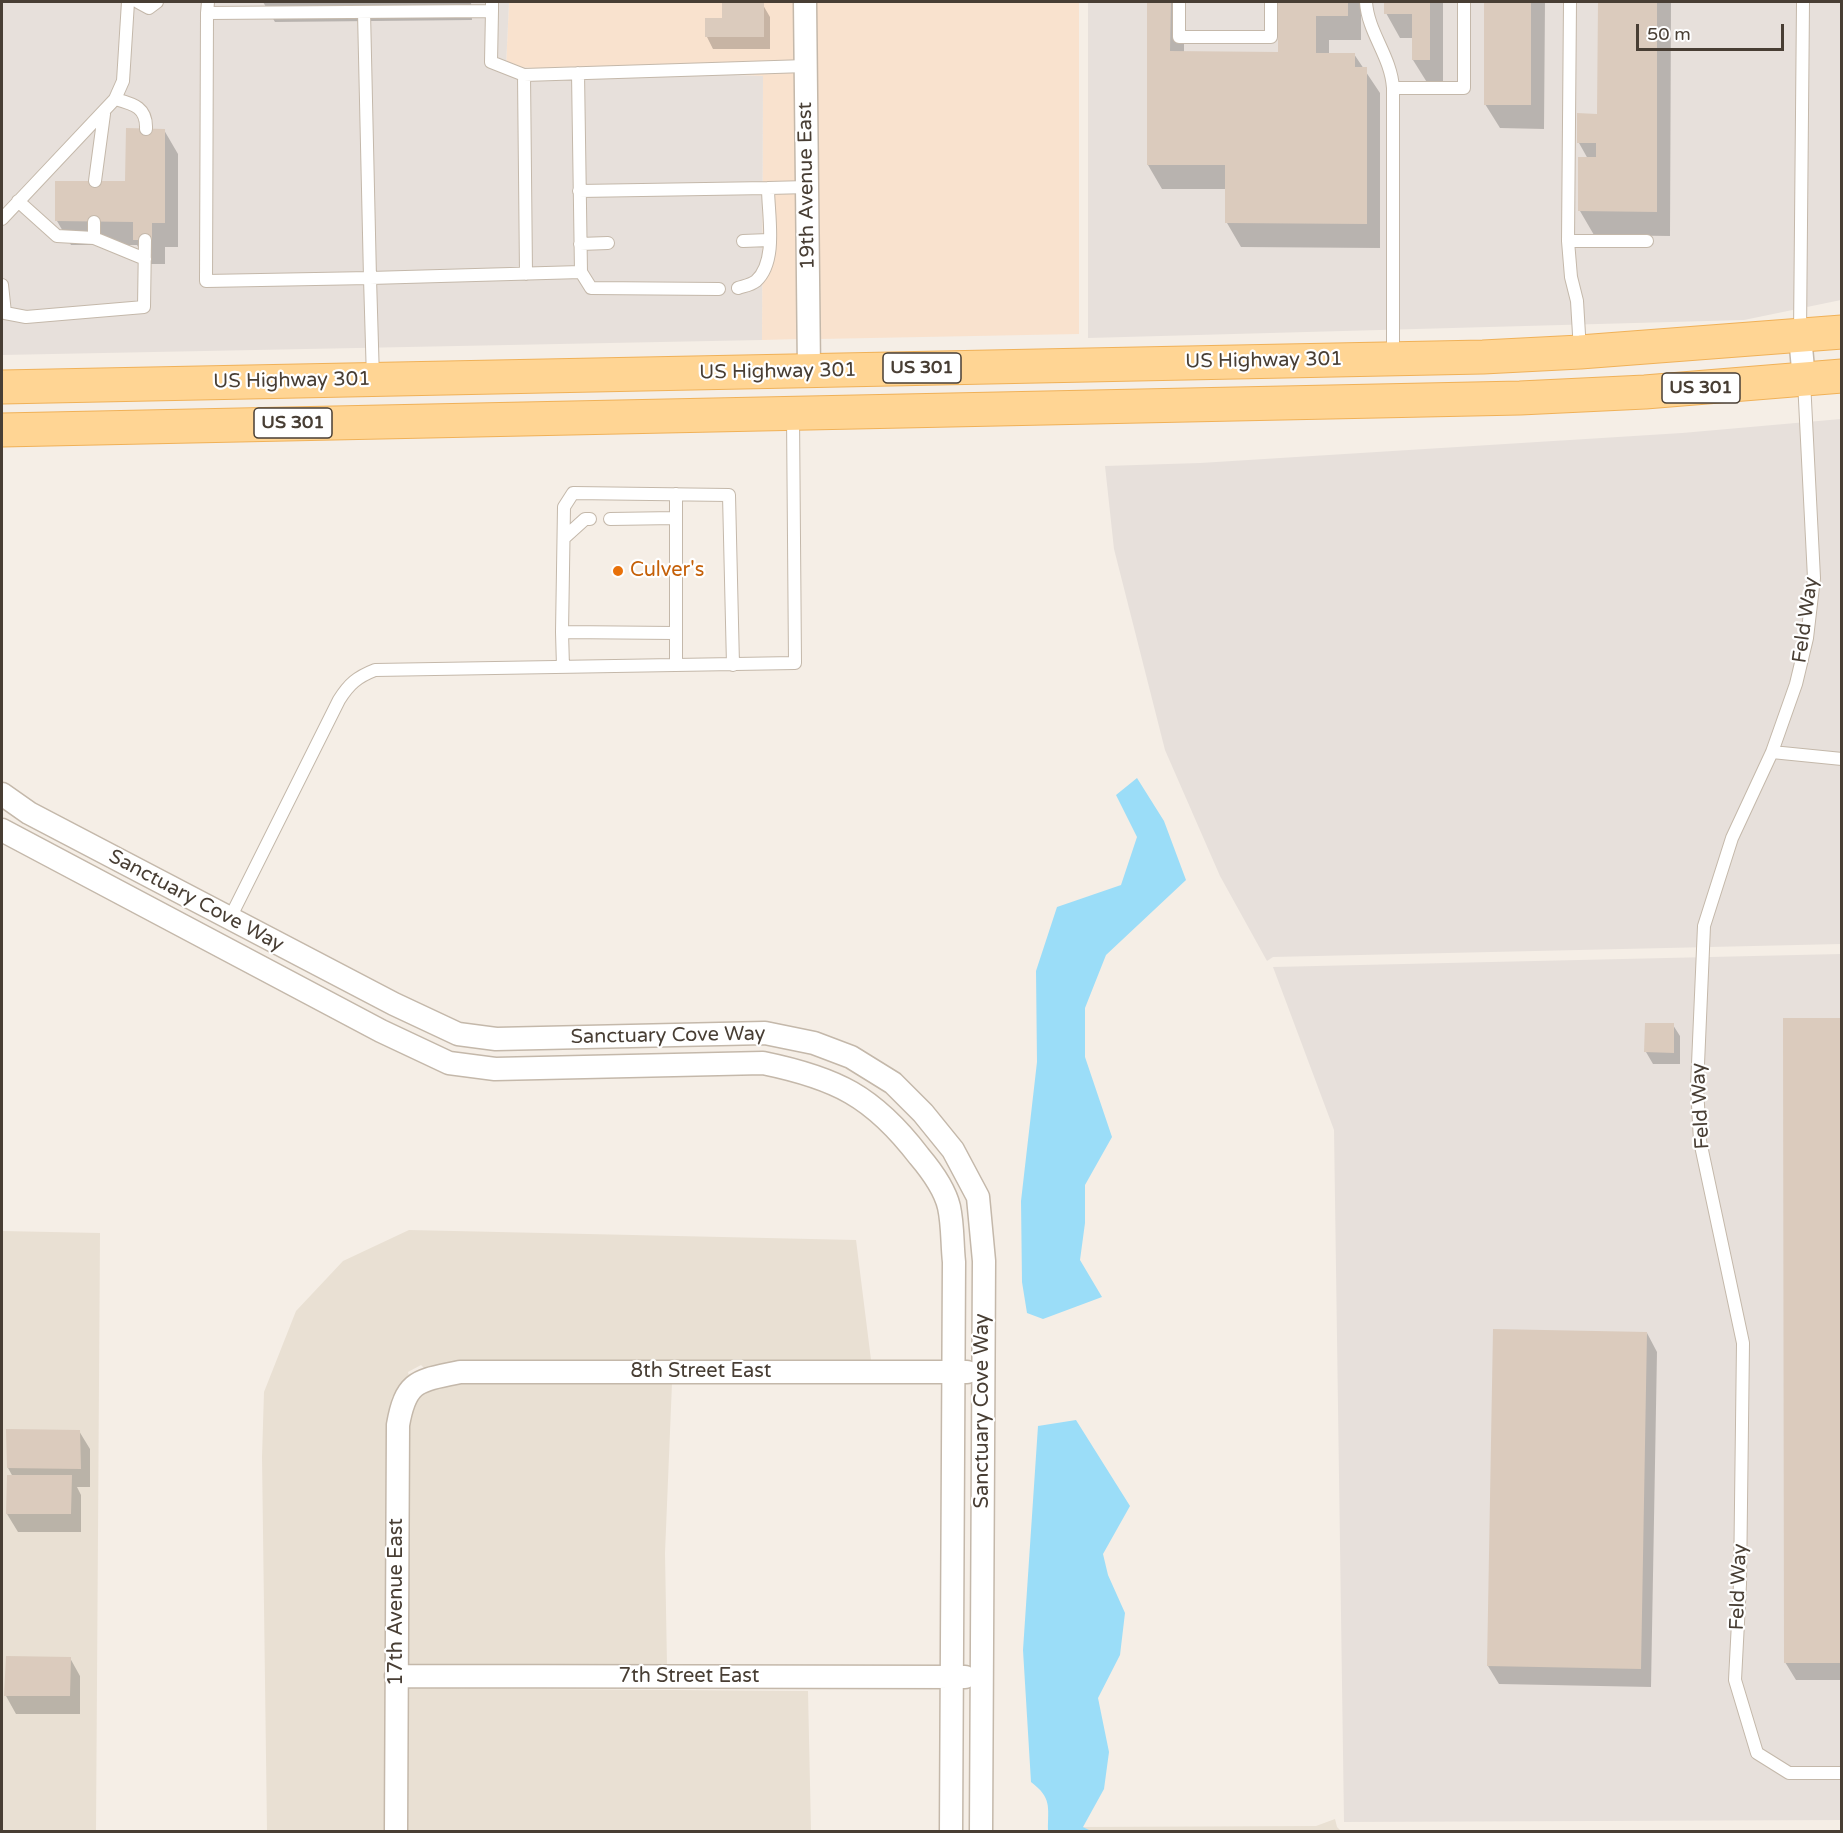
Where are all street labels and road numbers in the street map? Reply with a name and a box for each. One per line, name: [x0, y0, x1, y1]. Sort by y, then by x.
street label: 19th Avenue East: [794, 102, 820, 270]
street label: US Highway 301: [1185, 348, 1343, 374]
road number: US 301: [883, 353, 961, 383]
street label: US Highway 301: [699, 359, 857, 385]
street label: US Highway 301: [213, 368, 371, 394]
road number: US 301: [1662, 373, 1740, 403]
road number: US 301: [254, 408, 332, 438]
street label: Feld Way: [1788, 575, 1824, 665]
street label: Sanctuary Cove Way: [104, 845, 288, 957]
street label: Sanctuary Cove Way: [570, 1022, 766, 1050]
street label: Feld Way: [1687, 1062, 1715, 1150]
street label: Sanctuary Cove Way: [971, 1314, 995, 1508]
street label: 8th Street East: [631, 1360, 771, 1384]
street label: 17th Avenue East: [385, 1518, 409, 1686]
street label: Feld Way: [1725, 1543, 1753, 1631]
street label: 7th Street East: [619, 1665, 759, 1689]

